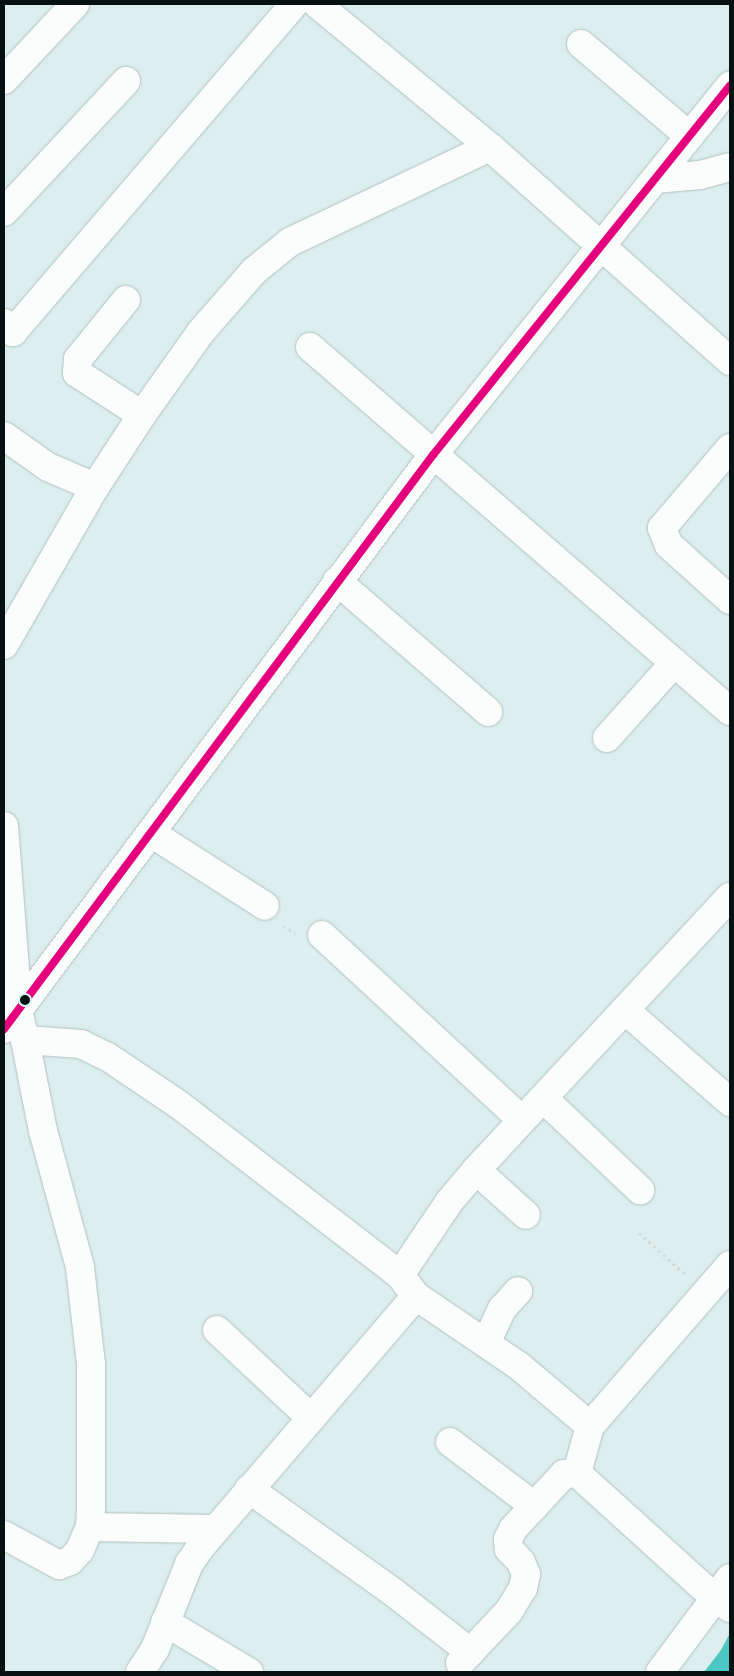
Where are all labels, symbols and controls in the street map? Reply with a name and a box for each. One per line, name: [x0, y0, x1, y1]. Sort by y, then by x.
unlabelled marker: [20, 995, 30, 1005]

